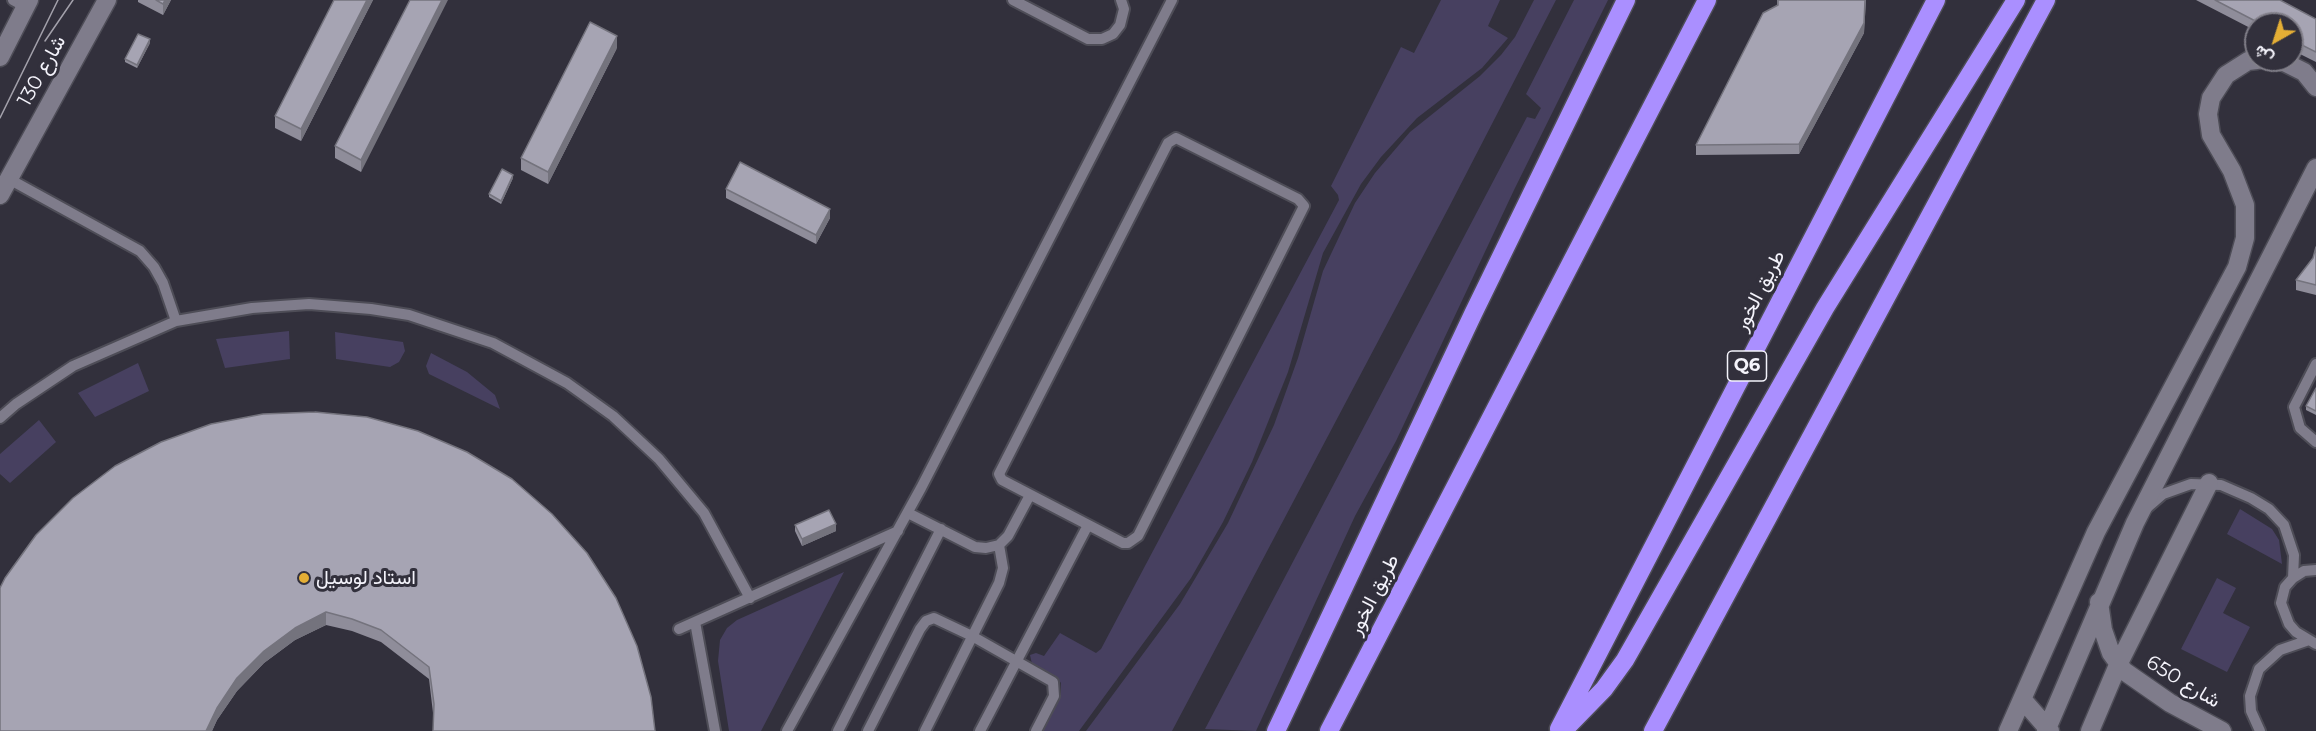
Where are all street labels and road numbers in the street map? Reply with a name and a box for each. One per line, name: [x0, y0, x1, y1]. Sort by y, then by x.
street label: شارع 130: [13, 31, 71, 111]
street label: طريق الخور: [1729, 247, 1791, 335]
road number: Q6: [1728, 351, 1766, 381]
street label: طريق الخور: [1343, 551, 1405, 639]
street label: شارع 650: [2142, 651, 2224, 713]

